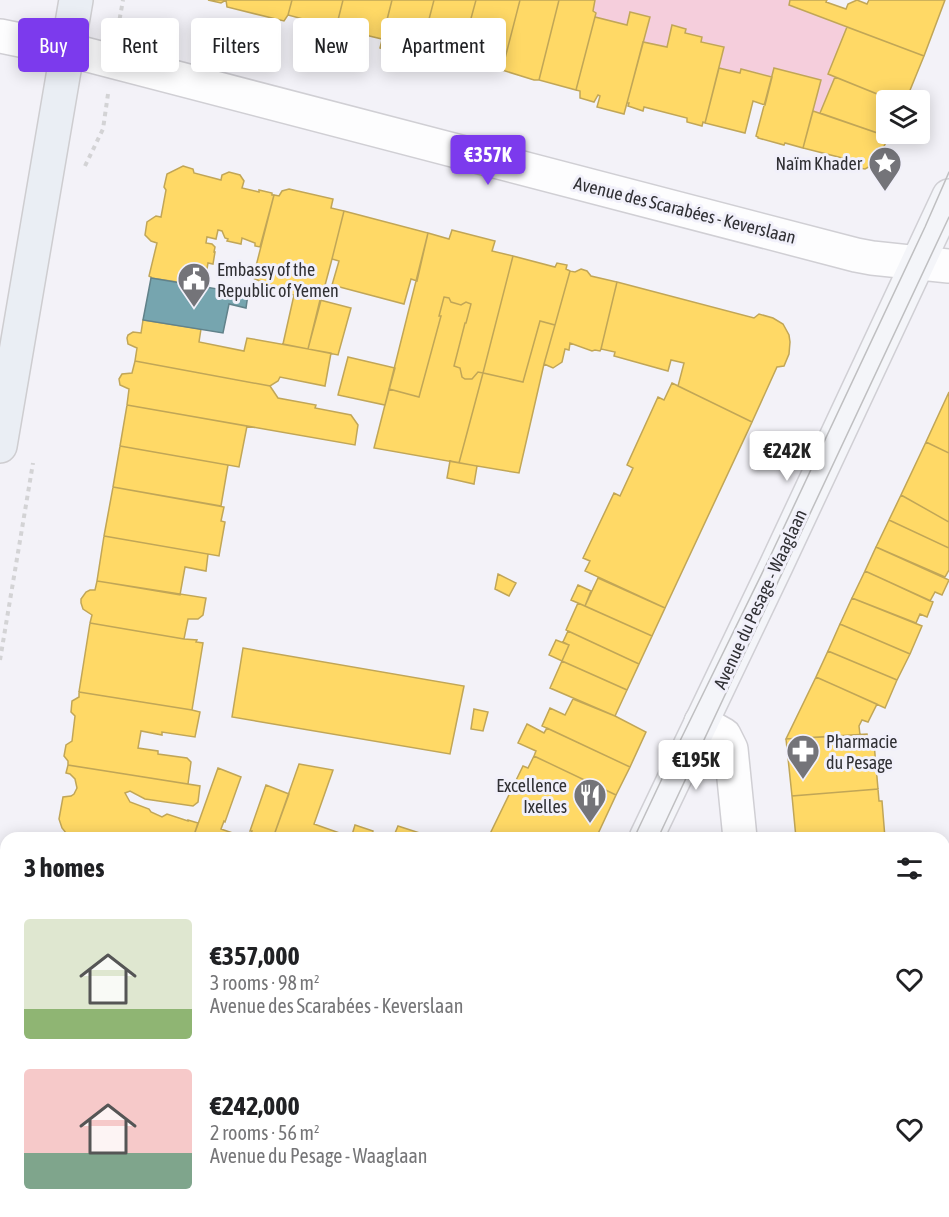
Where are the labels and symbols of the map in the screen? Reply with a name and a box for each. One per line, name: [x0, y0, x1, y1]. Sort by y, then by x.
pin: €357K: [446, 135, 530, 186]
place icon: Naïm Khader: [867, 145, 903, 192]
place label: Naïm Khader: [776, 153, 863, 174]
street label: Avenue des Scarabées - Keverslaan: [572, 172, 798, 248]
place label: Embassy of the Republic of Yemen: [217, 259, 339, 301]
public building icon: Embassy of the Republic of Yemen: [176, 261, 212, 308]
pin: €242K: [745, 431, 829, 482]
street label: Avenue du Pesage - Waaglaan: [709, 506, 811, 692]
place label: Pharmacie du Pesage: [826, 731, 898, 773]
pharmacy icon: Pharmacie du Pesage: [785, 733, 821, 780]
pin: €195K: [654, 740, 738, 791]
place label: Excellence Ixelles: [496, 775, 567, 817]
restaurant icon: Excellence Ixelles: [572, 777, 608, 824]

